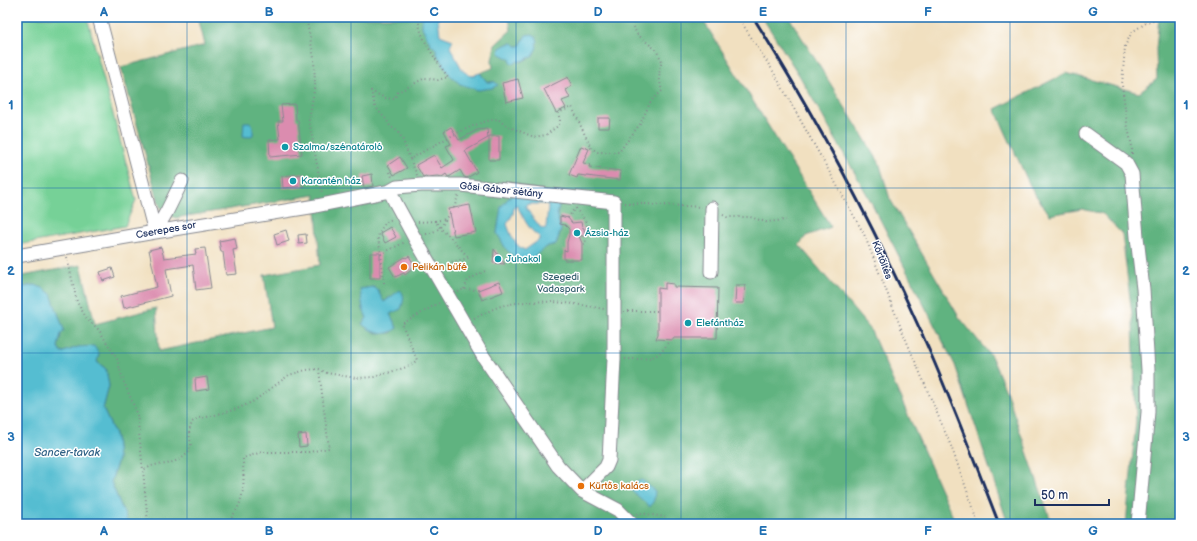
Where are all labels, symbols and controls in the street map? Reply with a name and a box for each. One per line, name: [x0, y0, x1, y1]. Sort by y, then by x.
text: A: [99, 4, 108, 20]
text: B: [264, 4, 274, 20]
text: C: [429, 4, 439, 20]
text: D: [593, 4, 603, 20]
text: E: [759, 4, 768, 20]
text: F: [924, 4, 932, 20]
text: G: [1088, 4, 1098, 20]
text: 1: [8, 97, 14, 113]
text: 1: [1183, 97, 1189, 113]
place label: Szalma/szénatároló: [293, 141, 383, 153]
marker: Szalma/szénatároló: [280, 142, 290, 152]
place label: Karantén ház: [301, 175, 361, 187]
marker: Karantén ház: [288, 176, 298, 186]
street label: Gősi Gábor sétány: [459, 180, 544, 200]
street label: Cserepes sor: [135, 219, 197, 241]
place label: Ázsia-ház: [585, 227, 629, 239]
marker: Ázsia-ház: [572, 228, 582, 238]
street label: Körtöltés: [869, 239, 895, 281]
place label: Juhakol: [506, 253, 541, 265]
marker: Juhakol: [493, 254, 503, 264]
place label: Pelikán büfé: [412, 261, 467, 273]
marker: Pelikán büfé: [399, 262, 409, 272]
text: 2: [7, 263, 15, 279]
text: 2: [1182, 263, 1190, 279]
park label: Szegedi Vadaspark: [537, 271, 585, 295]
place label: Elefántház: [696, 317, 744, 329]
marker: Elefántház: [683, 318, 693, 328]
text: 3: [7, 429, 15, 445]
text: 3: [1182, 429, 1190, 445]
water label: Sancer-tavak: [34, 446, 100, 459]
place label: Kürtős kalács: [589, 480, 649, 492]
marker: Kürtős kalács: [576, 481, 586, 491]
scale bar: [1035, 481, 1109, 507]
text: 50 m: [1041, 488, 1068, 503]
text: A: [99, 523, 108, 539]
text: B: [264, 523, 274, 539]
text: C: [429, 523, 439, 539]
text: D: [593, 523, 603, 539]
text: E: [759, 523, 768, 539]
text: F: [924, 523, 932, 539]
text: G: [1088, 523, 1098, 539]

